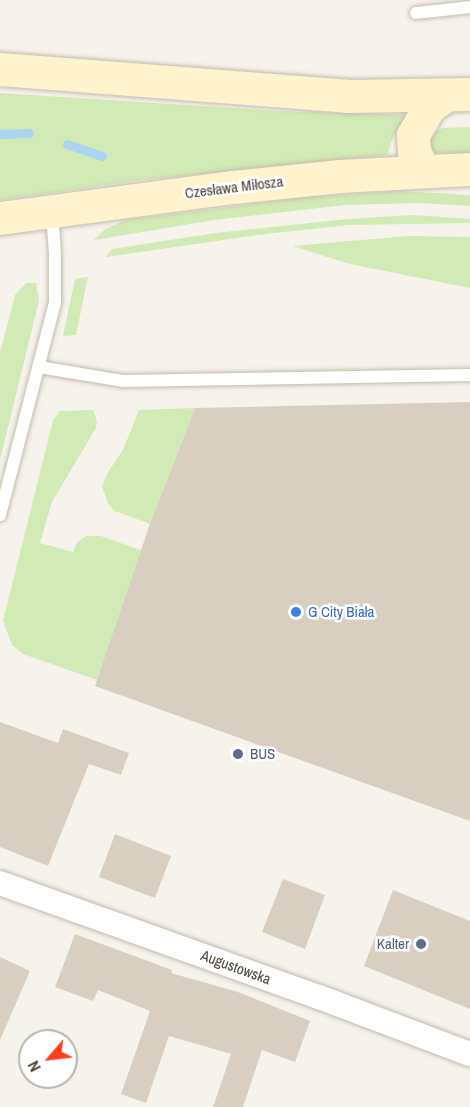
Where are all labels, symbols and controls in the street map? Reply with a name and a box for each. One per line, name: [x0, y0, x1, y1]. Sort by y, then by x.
street label: Czesława Miłosza: [184, 172, 284, 202]
place label: G City Biała: [308, 603, 374, 621]
marker: G City Biała: [289, 605, 303, 619]
place label: BUS: [250, 745, 275, 763]
marker: BUS: [231, 747, 245, 761]
place label: Kalter: [377, 935, 409, 953]
marker: Kalter: [414, 937, 428, 951]
street label: Augustowska: [199, 946, 273, 988]
north arrow: [18, 1029, 78, 1089]
text: N: [22, 1057, 46, 1076]

